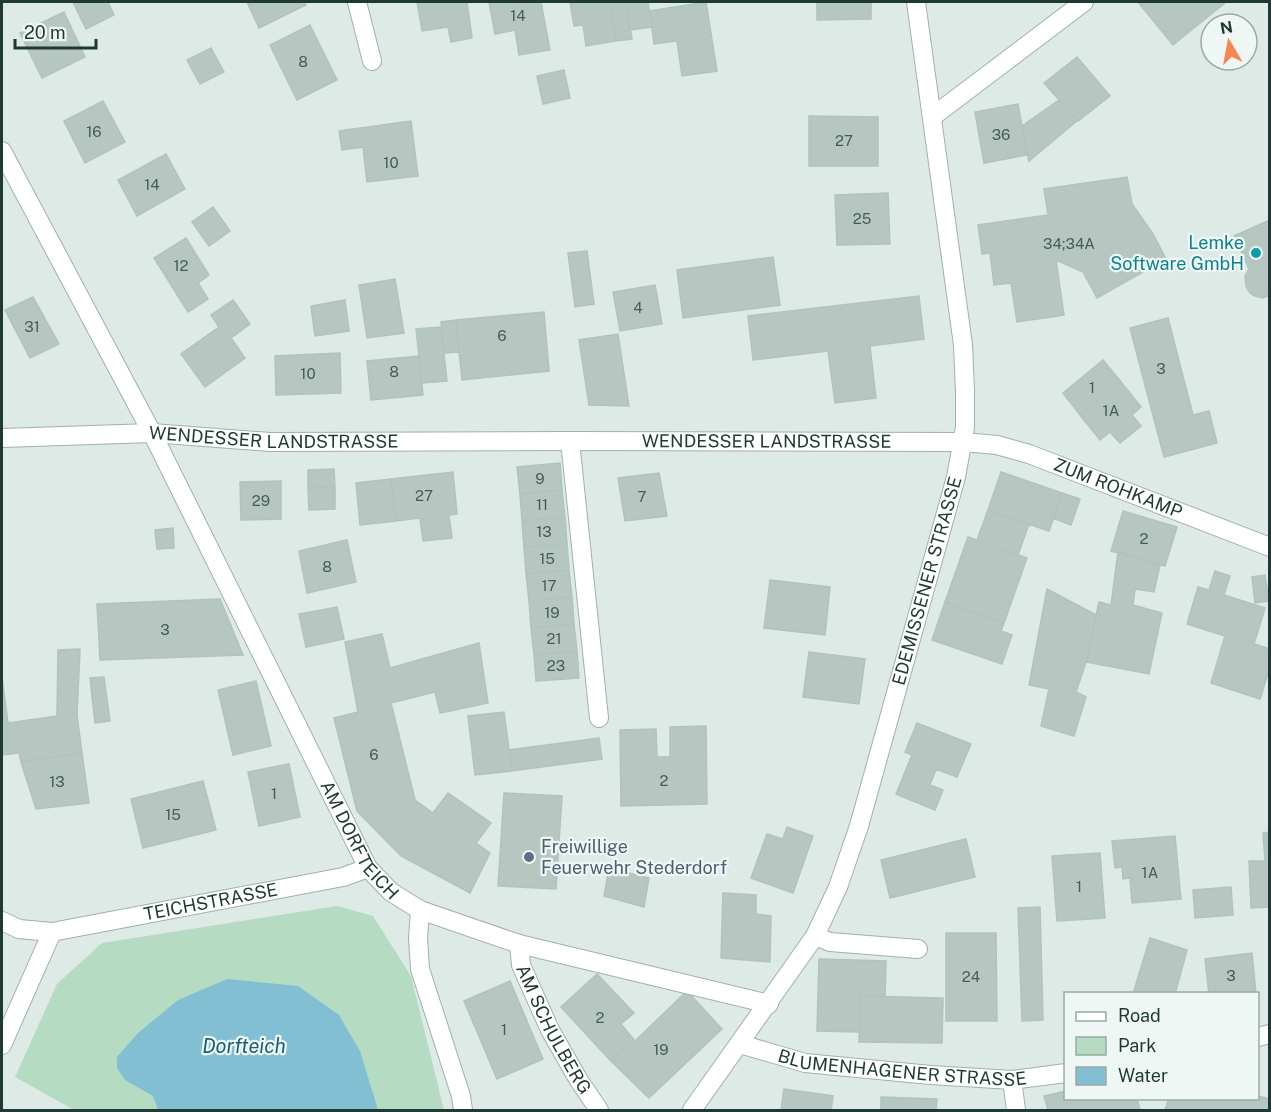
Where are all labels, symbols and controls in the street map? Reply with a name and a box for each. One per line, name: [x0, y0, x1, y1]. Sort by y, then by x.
house number: 14: [510, 7, 526, 24]
scale bar: [15, 12, 96, 50]
north arrow: [1199, 12, 1259, 72]
text: N: [1219, 17, 1234, 38]
text: 20 m: [24, 22, 66, 43]
house number: 8: [298, 53, 308, 70]
house number: 16: [86, 123, 102, 140]
house number: 36: [992, 126, 1010, 143]
house number: 27: [835, 132, 853, 149]
house number: 10: [383, 154, 399, 171]
house number: 14: [144, 176, 160, 193]
house number: 25: [853, 210, 871, 227]
place label: Lemke Software GmbH: [1110, 232, 1244, 274]
house number: 34;34A: [1043, 235, 1095, 252]
marker: Lemke Software GmbH: [1249, 246, 1263, 260]
house number: 12: [173, 257, 189, 274]
house number: 4: [633, 299, 643, 316]
house number: 31: [24, 318, 40, 335]
house number: 6: [497, 327, 507, 344]
house number: 3: [1156, 360, 1166, 377]
house number: 8: [389, 363, 399, 380]
house number: 10: [300, 365, 316, 382]
house number: 1: [1089, 379, 1095, 396]
house number: 1A: [1103, 402, 1120, 419]
street label: WENDESSER LANDSTRASSE: [148, 422, 399, 452]
street label: WENDESSER LANDSTRASSE: [642, 430, 892, 452]
street label: ZUM ROHKAMP: [1051, 454, 1185, 522]
house number: 9: [535, 470, 545, 487]
street label: EDEMISSENER STRASSE: [888, 474, 966, 688]
house number: 27: [415, 487, 433, 504]
house number: 7: [637, 488, 647, 505]
house number: 29: [252, 492, 270, 509]
house number: 11: [536, 496, 548, 513]
house number: 13: [536, 523, 552, 540]
house number: 2: [1140, 530, 1149, 547]
house number: 15: [539, 550, 555, 567]
house number: 8: [322, 558, 332, 575]
house number: 17: [541, 577, 557, 594]
house number: 19: [544, 604, 560, 621]
house number: 3: [160, 621, 170, 638]
house number: 21: [546, 630, 562, 647]
house number: 23: [547, 657, 565, 674]
house number: 6: [369, 746, 379, 763]
house number: 2: [660, 772, 669, 789]
house number: 13: [49, 773, 65, 790]
street label: AM DORFTEICH: [316, 777, 403, 904]
house number: 1: [271, 785, 277, 802]
house number: 15: [165, 806, 181, 823]
place label: Freiwillige Feuerwehr Stederdorf: [541, 836, 727, 878]
marker: Freiwillige Feuerwehr Stederdorf: [522, 850, 536, 864]
house number: 1A: [1142, 864, 1159, 881]
house number: 1: [1076, 878, 1082, 895]
street label: TEICHSTRASSE: [142, 879, 279, 924]
street label: AM SCHULBERG: [512, 961, 596, 1098]
house number: 3: [1226, 967, 1236, 984]
house number: 24: [962, 968, 980, 985]
legend: [1064, 992, 1259, 1100]
text: Road: [1118, 1005, 1161, 1026]
house number: 2: [596, 1009, 605, 1026]
house number: 1: [501, 1021, 507, 1038]
water label: Dorfteich: [202, 1034, 286, 1058]
text: Park: [1118, 1035, 1156, 1056]
house number: 19: [653, 1041, 669, 1058]
street label: BLUMENHAGENER STRASSE: [776, 1045, 1028, 1090]
text: Water: [1118, 1065, 1168, 1086]

